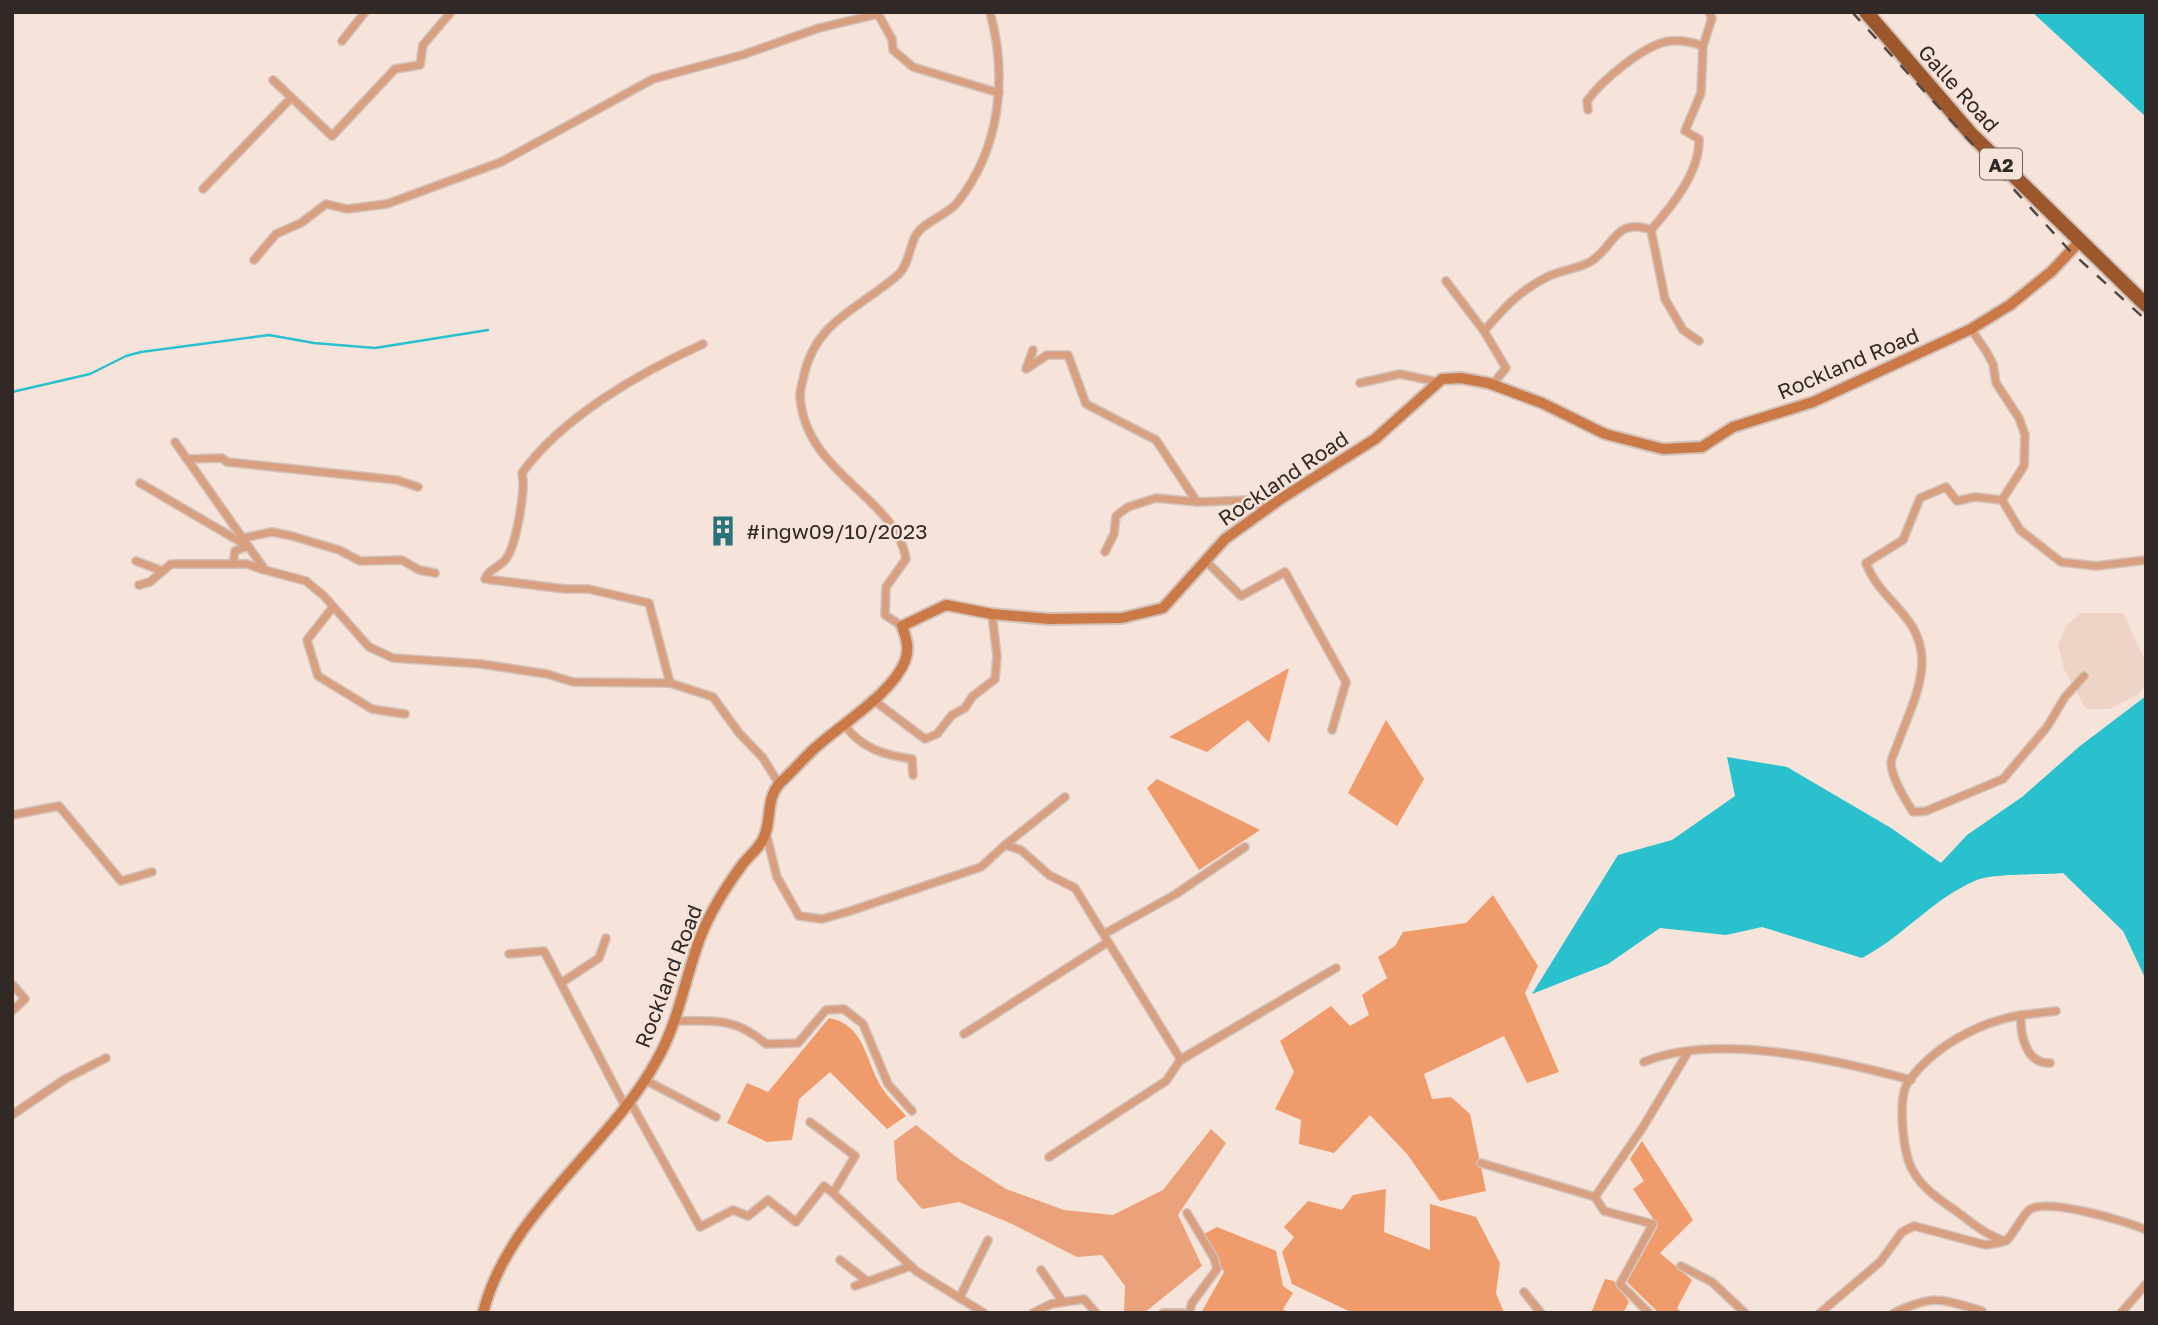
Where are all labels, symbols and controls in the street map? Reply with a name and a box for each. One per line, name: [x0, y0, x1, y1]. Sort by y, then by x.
street label: Galle Road: [1913, 39, 2005, 137]
road number: A2: [1980, 148, 2022, 180]
street label: Rockland Road: [1773, 322, 1923, 404]
street label: Rockland Road: [1213, 425, 1353, 531]
building icon: #ingw09/10/2023: [706, 514, 740, 548]
place label: #ingw09/10/2023: [746, 518, 928, 544]
street label: Rockland Road: [629, 901, 707, 1051]

